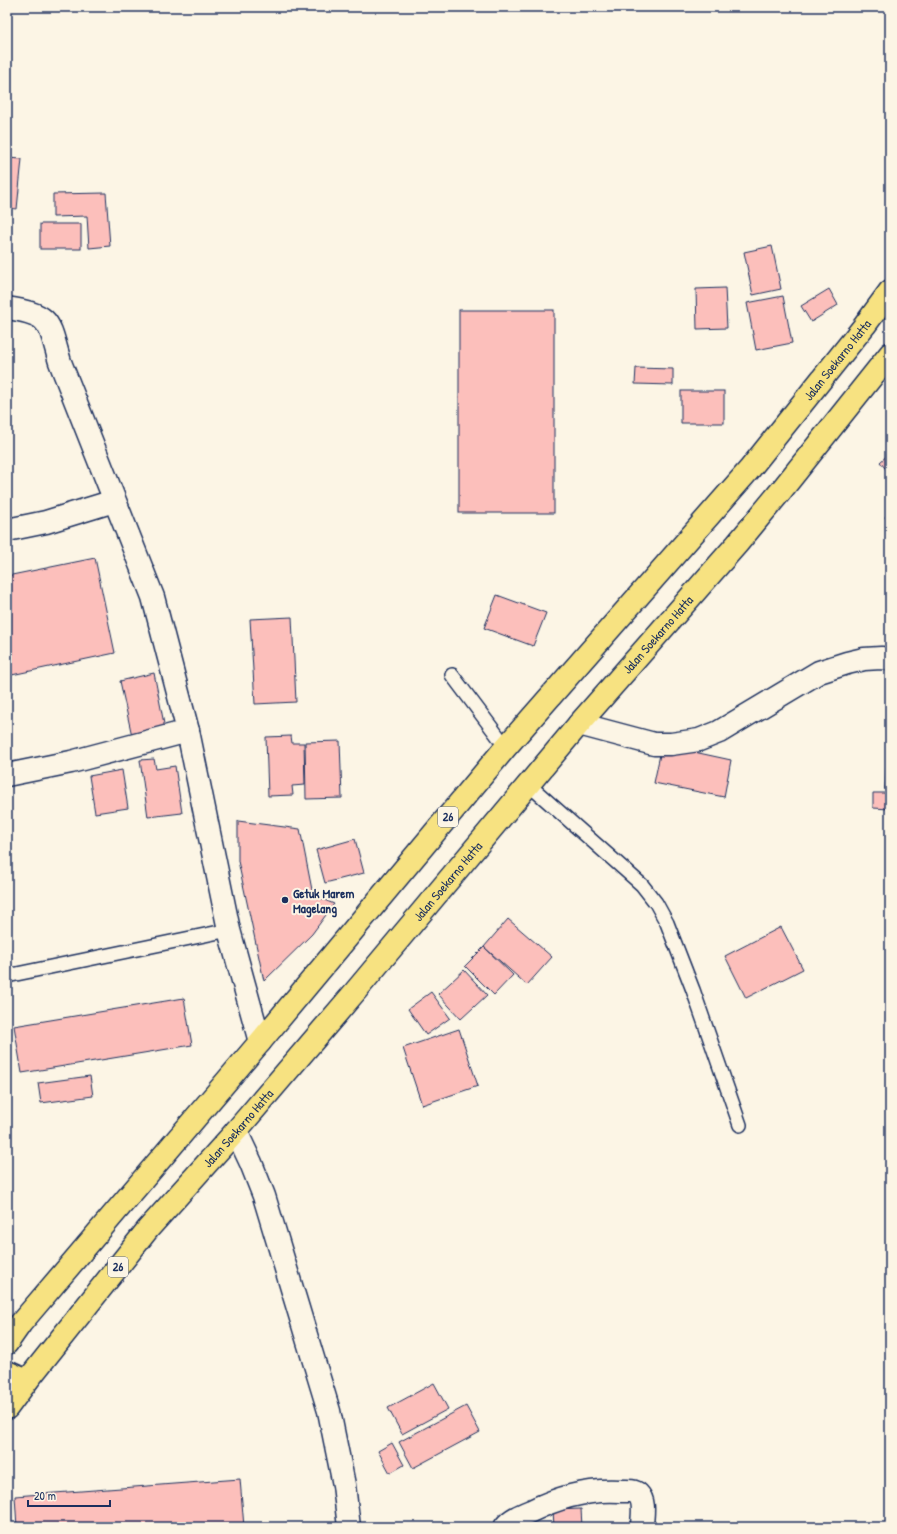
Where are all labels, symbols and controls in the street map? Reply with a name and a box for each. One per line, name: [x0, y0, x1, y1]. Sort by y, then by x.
street label: Jalan Soekarno Hatta: [799, 316, 875, 404]
street label: Jalan Soekarno Hatta: [618, 591, 697, 678]
road number: 26: [438, 807, 458, 827]
street label: Jalan Soekarno Hatta: [409, 837, 486, 925]
place label: Getuk Marem Magelang: [293, 884, 354, 918]
marker: Getuk Marem Magelang: [280, 895, 290, 905]
street label: Jalan Soekarno Hatta: [199, 1085, 277, 1171]
road number: 26: [108, 1257, 128, 1277]
scale bar: [28, 1482, 110, 1508]
text: 20 m: [34, 1487, 56, 1504]

